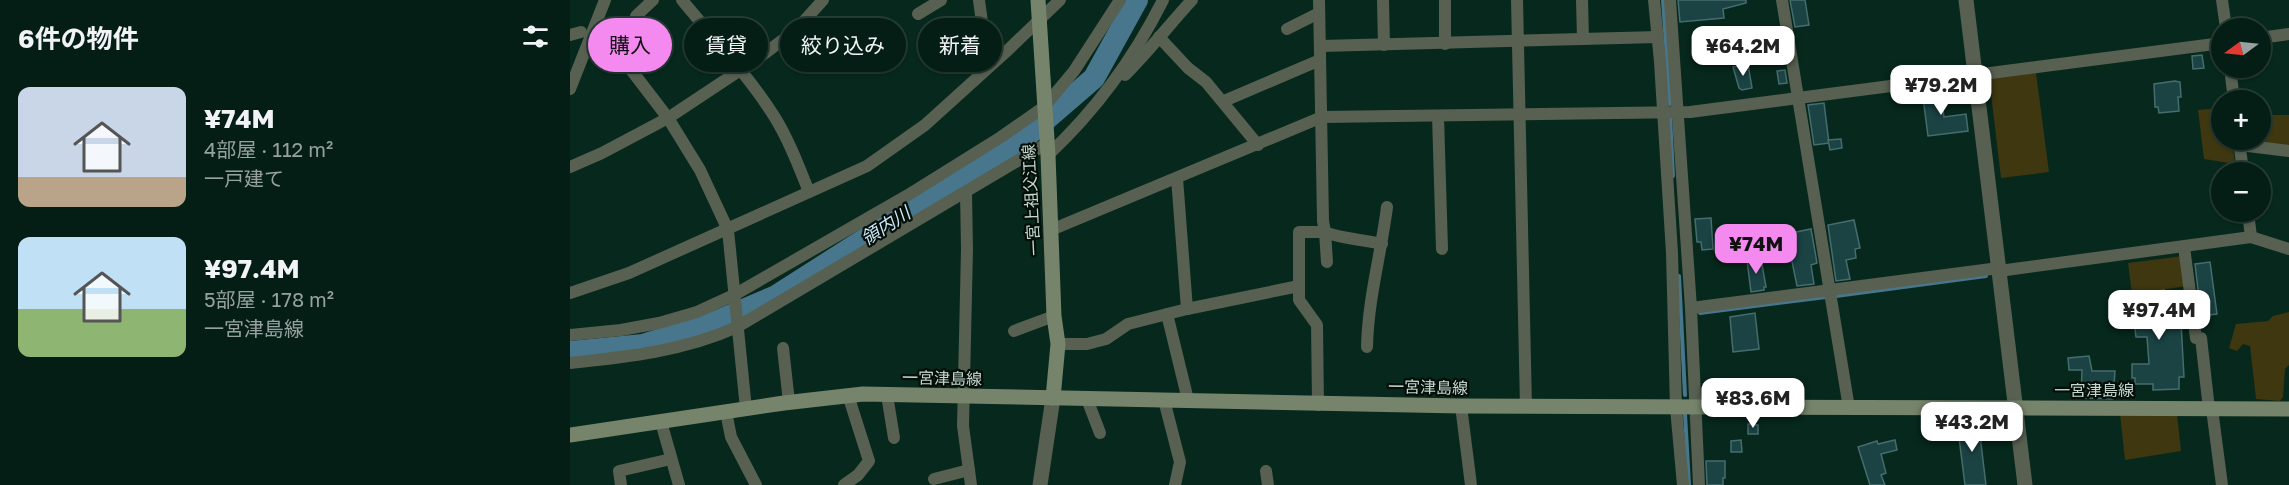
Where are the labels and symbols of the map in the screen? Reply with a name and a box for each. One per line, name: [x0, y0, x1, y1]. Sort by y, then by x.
north arrow: [2211, 18, 2271, 78]
pin: ¥64.2M: [1694, 26, 1792, 77]
pin: ¥79.2M: [1892, 65, 1990, 116]
street label: 一宮上祖父江線: [1018, 144, 1044, 256]
water label: 領内川: [857, 200, 916, 249]
pin: ¥74M: [1720, 224, 1792, 275]
pin: ¥97.4M: [2110, 290, 2208, 341]
street label: 一宮津島線: [902, 367, 982, 389]
street label: 一宮津島線: [1388, 376, 1468, 398]
pin: ¥83.6M: [1704, 378, 1802, 429]
street label: 一宮津島線: [2054, 380, 2134, 400]
pin: ¥43.2M: [1923, 402, 2021, 453]

